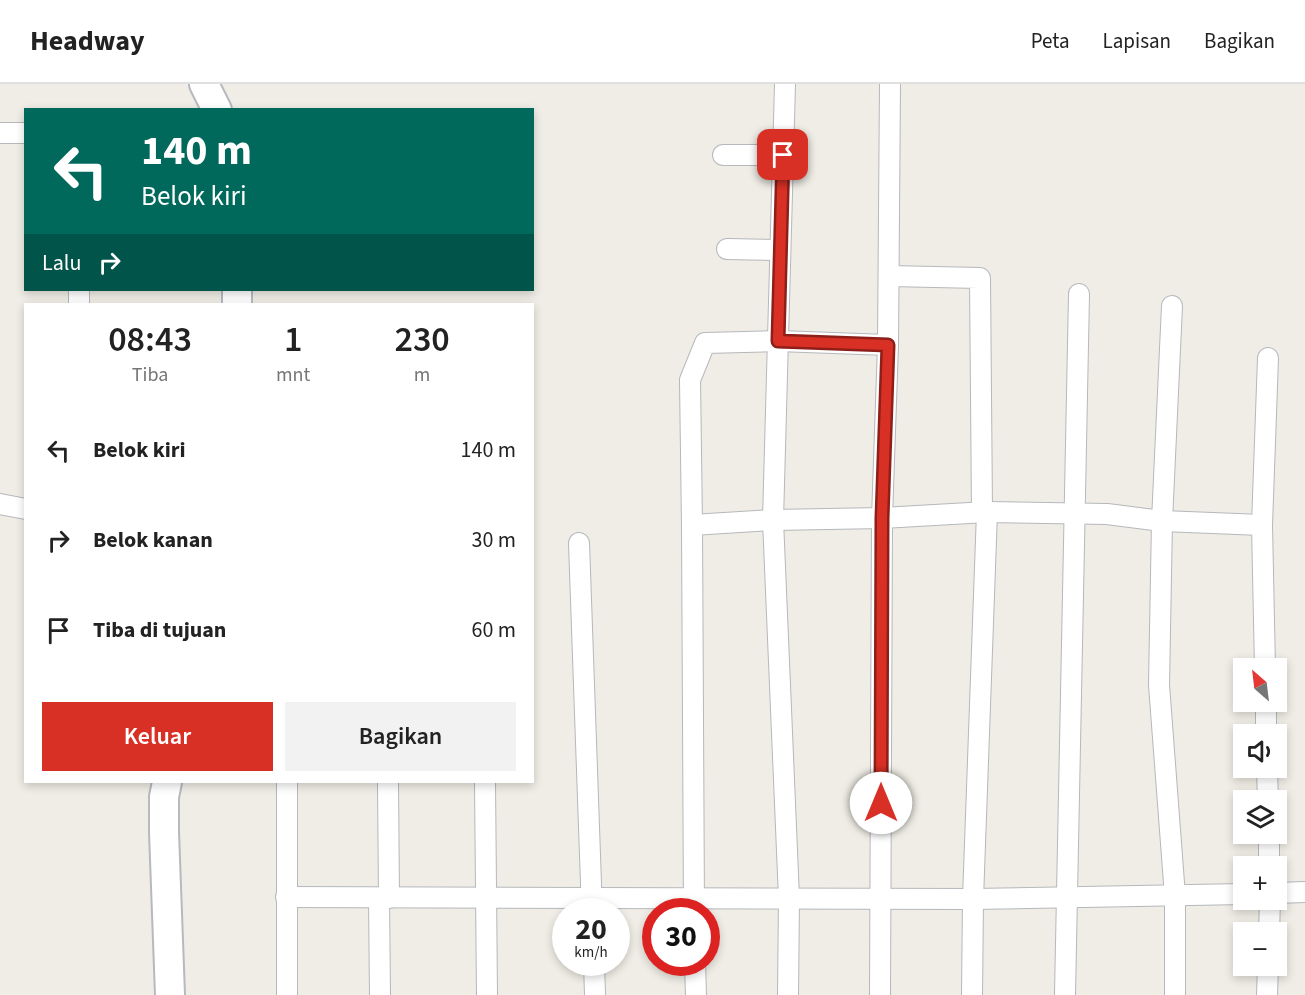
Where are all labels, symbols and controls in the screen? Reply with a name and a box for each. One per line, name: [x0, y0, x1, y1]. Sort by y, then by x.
text: Headway: [30, 21, 145, 61]
text: Peta: [1031, 26, 1070, 56]
text: Lapisan: [1103, 26, 1171, 56]
text: Bagikan: [1204, 26, 1275, 56]
text: 140 m: [141, 121, 252, 181]
pin: [757, 129, 808, 180]
icon: left: [42, 132, 120, 210]
icon: arrive: [766, 138, 799, 171]
text: Belok kiri: [141, 177, 247, 216]
icon: right: [93, 246, 126, 279]
text: Lalu: [42, 247, 81, 279]
text: 08:43: [108, 314, 192, 365]
text: 1: [284, 314, 302, 365]
text: 230: [394, 314, 450, 365]
text: Tiba: [132, 361, 168, 389]
text: mnt: [276, 361, 310, 389]
text: m: [414, 361, 430, 389]
icon: left: [42, 434, 75, 467]
text: Belok kiri: [93, 434, 186, 466]
text: 140 m: [461, 434, 516, 466]
icon: right: [42, 524, 75, 557]
text: Belok kanan: [93, 524, 213, 556]
text: 30 m: [471, 524, 516, 556]
icon: arrive: [42, 614, 75, 647]
text: Tiba di tujuan: [93, 614, 226, 646]
text: 60 m: [471, 614, 516, 646]
north arrow: [1233, 658, 1287, 712]
map controls: [1233, 658, 1287, 976]
button: Keluar: [42, 702, 273, 771]
button: Bagikan: [285, 702, 516, 771]
button: sound: [1233, 724, 1287, 778]
position arrow: [849, 771, 913, 835]
button: layers: [1233, 790, 1287, 844]
button: +: [1233, 856, 1287, 910]
speed limit sign: 30: [642, 898, 720, 976]
text: 20: [575, 908, 607, 951]
button: −: [1233, 922, 1287, 976]
text: km/h: [574, 942, 608, 963]

